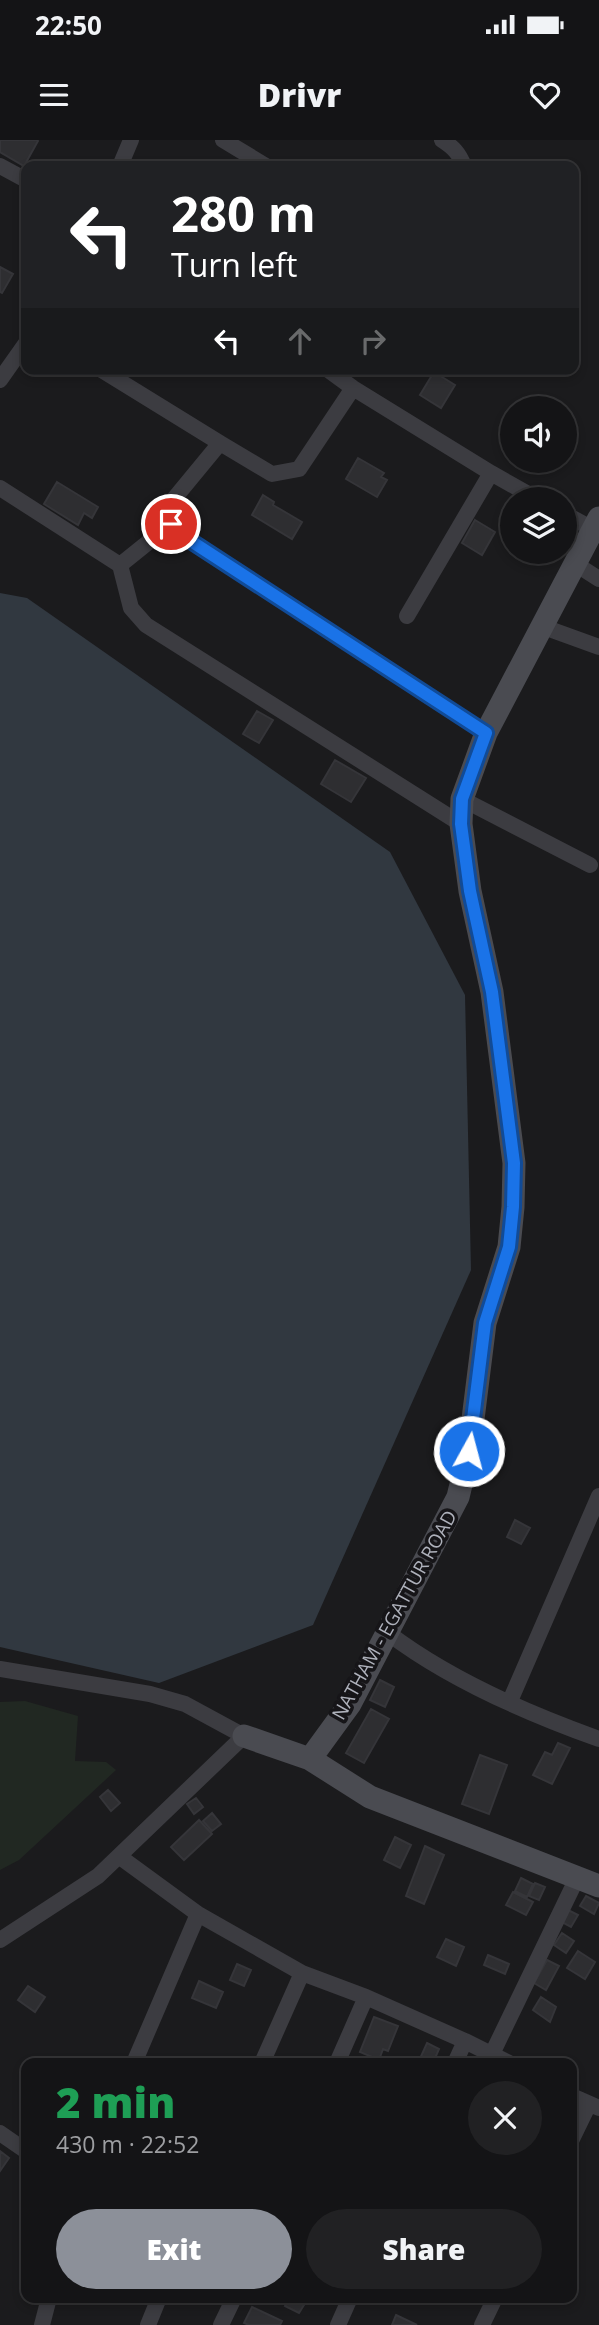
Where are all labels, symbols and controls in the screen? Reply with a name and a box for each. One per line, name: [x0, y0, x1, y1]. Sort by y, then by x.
text: 22:50: [35, 7, 102, 43]
text: Drivr: [258, 73, 341, 116]
icon: menu: [35, 76, 73, 114]
icon: heart: [526, 76, 564, 114]
text: 280 m: [171, 180, 316, 246]
icon: left: [56, 189, 147, 280]
text: Turn left: [171, 243, 297, 286]
icon: left: [208, 322, 246, 360]
icon: ahead: [281, 322, 319, 360]
icon: right: [354, 322, 392, 360]
map controls: [500, 396, 577, 564]
button: sound: [500, 396, 577, 473]
button: layers: [500, 487, 577, 564]
pin: [141, 494, 201, 554]
icon: arrive: [152, 505, 190, 543]
position arrow: [432, 1414, 506, 1488]
street label: NATHAM - EGATTUR ROAD: [325, 1505, 463, 1725]
text: 2 min: [56, 2073, 175, 2130]
button: close: [468, 2081, 542, 2155]
text: 430 m · 22:52: [56, 2128, 199, 2160]
button: Exit: [56, 2209, 292, 2289]
button: Share: [306, 2209, 542, 2289]

